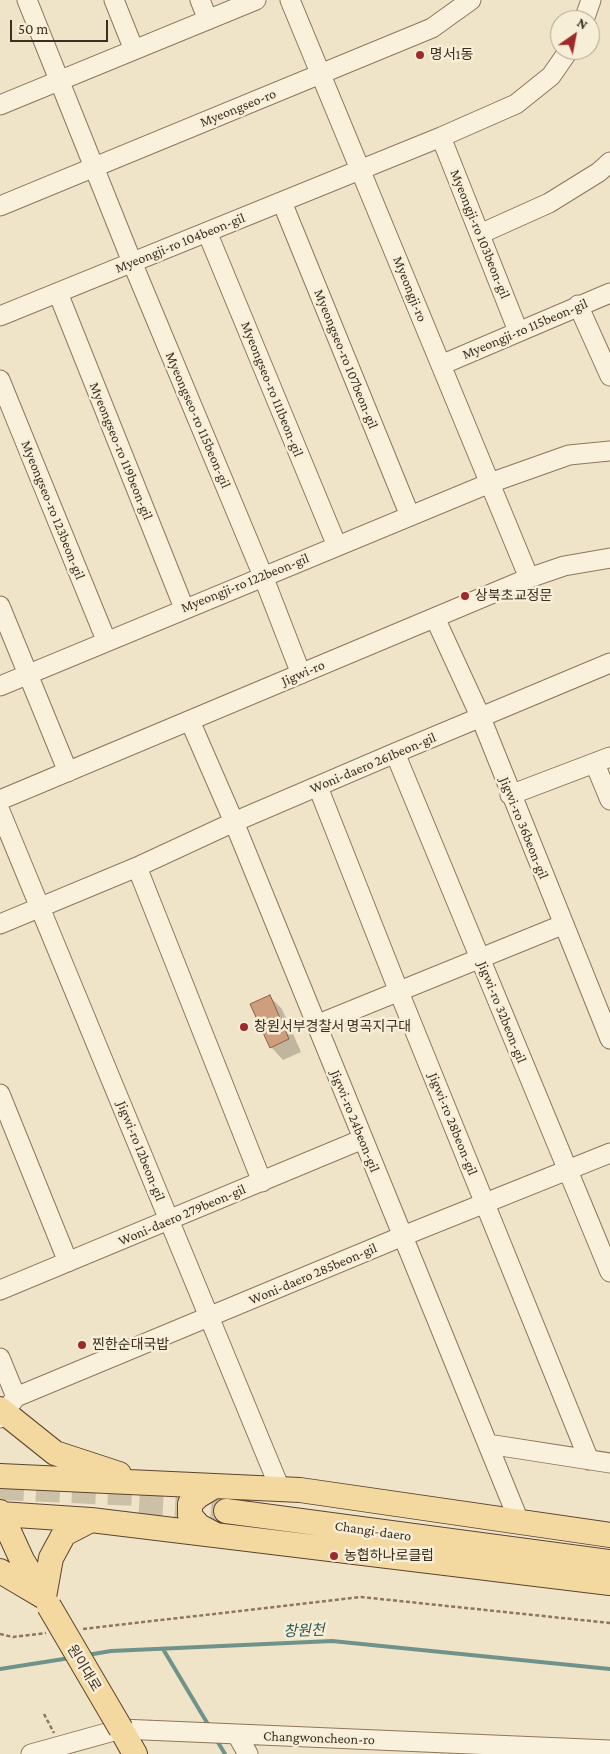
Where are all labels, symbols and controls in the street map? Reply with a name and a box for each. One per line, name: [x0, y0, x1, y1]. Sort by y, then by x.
scale bar: [12, 10, 110, 42]
north arrow: [550, 10, 600, 60]
text: N: [574, 14, 591, 33]
text: 50 m: [18, 21, 48, 37]
place label: 명서1동: [430, 47, 473, 63]
marker: 명서1동: [414, 49, 426, 61]
street label: Myeongseo-ro: [197, 85, 279, 131]
street label: Myeongji-ro 103beon-gil: [446, 167, 514, 301]
street label: Myeongji-ro 104beon-gil: [113, 209, 247, 277]
street label: Myeongji-ro: [389, 254, 431, 324]
street label: Myeongseo-ro 107beon-gil: [310, 287, 382, 431]
street label: Myeongji-ro 115beon-gil: [460, 295, 590, 363]
street label: Myeongseo-ro 111beon-gil: [237, 319, 307, 459]
street label: Myeongseo-ro 115beon-gil: [162, 349, 234, 491]
street label: Myeongseo-ro 119beon-gil: [86, 380, 156, 522]
street label: Myeongseo-ro 123beon-gil: [17, 438, 89, 582]
street label: Myeongji-ro 122beon-gil: [178, 550, 312, 616]
place label: 상북초교정문: [475, 588, 552, 604]
marker: 상북초교정문: [459, 590, 471, 602]
street label: Jigwi-ro: [279, 656, 327, 690]
street label: Woni-daero 261beon-gil: [307, 729, 439, 797]
street label: Jigwi-ro 36beon-gil: [496, 774, 552, 882]
street label: Jigwi-ro 32beon-gil: [474, 959, 530, 1065]
place label: 창원서부경찰서 명곡지구대: [254, 1019, 411, 1035]
marker: 창원서부경찰서 명곡지구대: [238, 1021, 250, 1033]
street label: Jigwi-ro 24beon-gil: [327, 1067, 383, 1175]
street label: Jigwi-ro 28beon-gil: [425, 1070, 481, 1178]
street label: Jigwi-ro 12beon-gil: [113, 1099, 169, 1203]
street label: Woni-daero 279beon-gil: [116, 1181, 248, 1249]
street label: Woni-daero 285beon-gil: [246, 1239, 380, 1309]
place label: 찐한순대국밥: [92, 1337, 169, 1353]
marker: 찐한순대국밥: [76, 1339, 88, 1351]
street label: Changi-daero: [334, 1517, 412, 1545]
place label: 농협하나로클럽: [344, 1548, 434, 1564]
marker: 농협하나로클럽: [328, 1550, 340, 1562]
water label: 창원천: [283, 1621, 325, 1641]
street label: 원이대로: [64, 1642, 104, 1694]
street label: Changwoncheon-ro: [263, 1728, 375, 1748]

